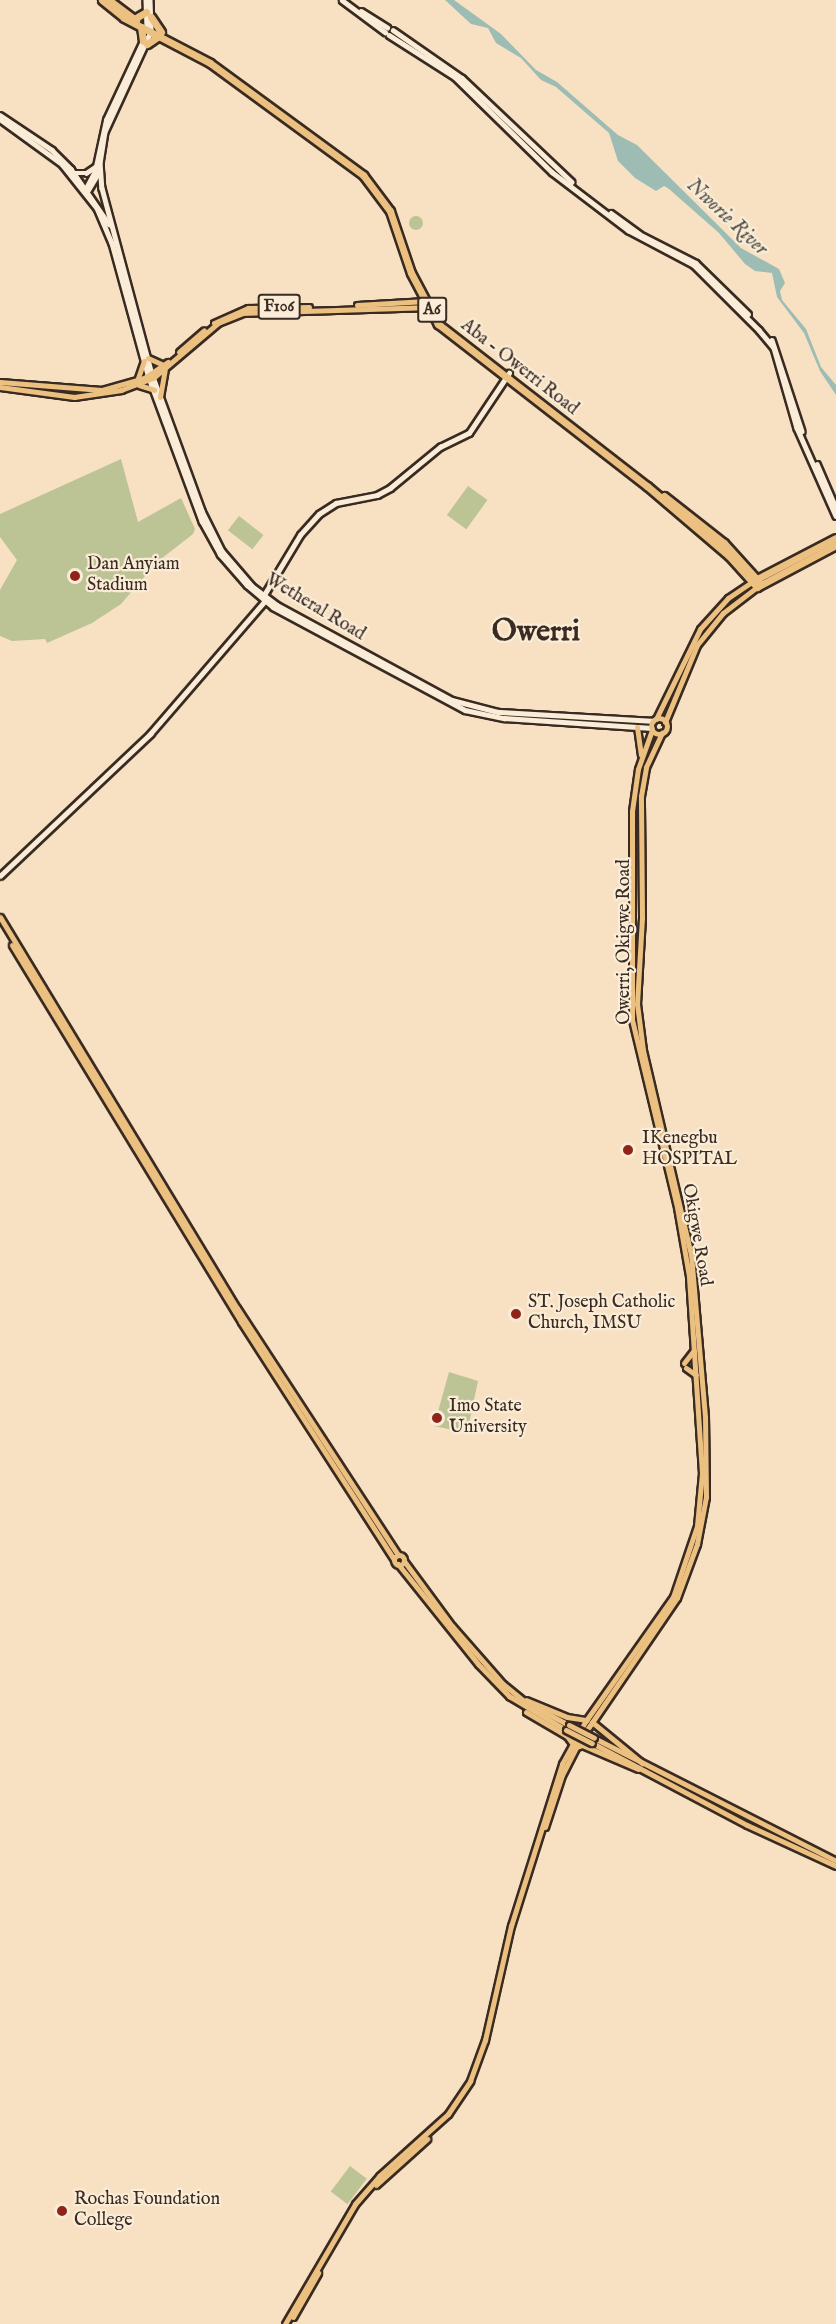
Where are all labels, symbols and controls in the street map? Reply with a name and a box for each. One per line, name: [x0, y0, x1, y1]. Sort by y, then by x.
water label: Nworie River: [682, 173, 772, 261]
road number: F106: [256, 294, 302, 320]
road number: A6: [417, 297, 447, 323]
street label: Aba - Owerri Road: [456, 315, 582, 421]
place label: Dan Anyiam Stadium: [87, 555, 180, 598]
marker: Dan Anyiam Stadium: [68, 569, 82, 583]
street label: Wetheral Road: [261, 570, 369, 646]
district label: Owerri: [492, 614, 580, 650]
street label: Owerri, Okigwe Road: [614, 859, 636, 1025]
place label: IKenegbu HOSPITAL: [642, 1129, 737, 1172]
marker: IKenegbu HOSPITAL: [619, 1141, 637, 1159]
street label: Okigwe Road: [676, 1182, 716, 1288]
place label: ST. Joseph Catholic Church, IMSU: [528, 1293, 675, 1336]
marker: ST. Joseph Catholic Church, IMSU: [509, 1307, 523, 1321]
place label: Imo State University: [449, 1397, 527, 1440]
marker: Imo State University: [430, 1411, 444, 1425]
place label: Rochas Foundation College: [74, 2190, 220, 2232]
marker: Rochas Foundation College: [55, 2204, 69, 2218]

